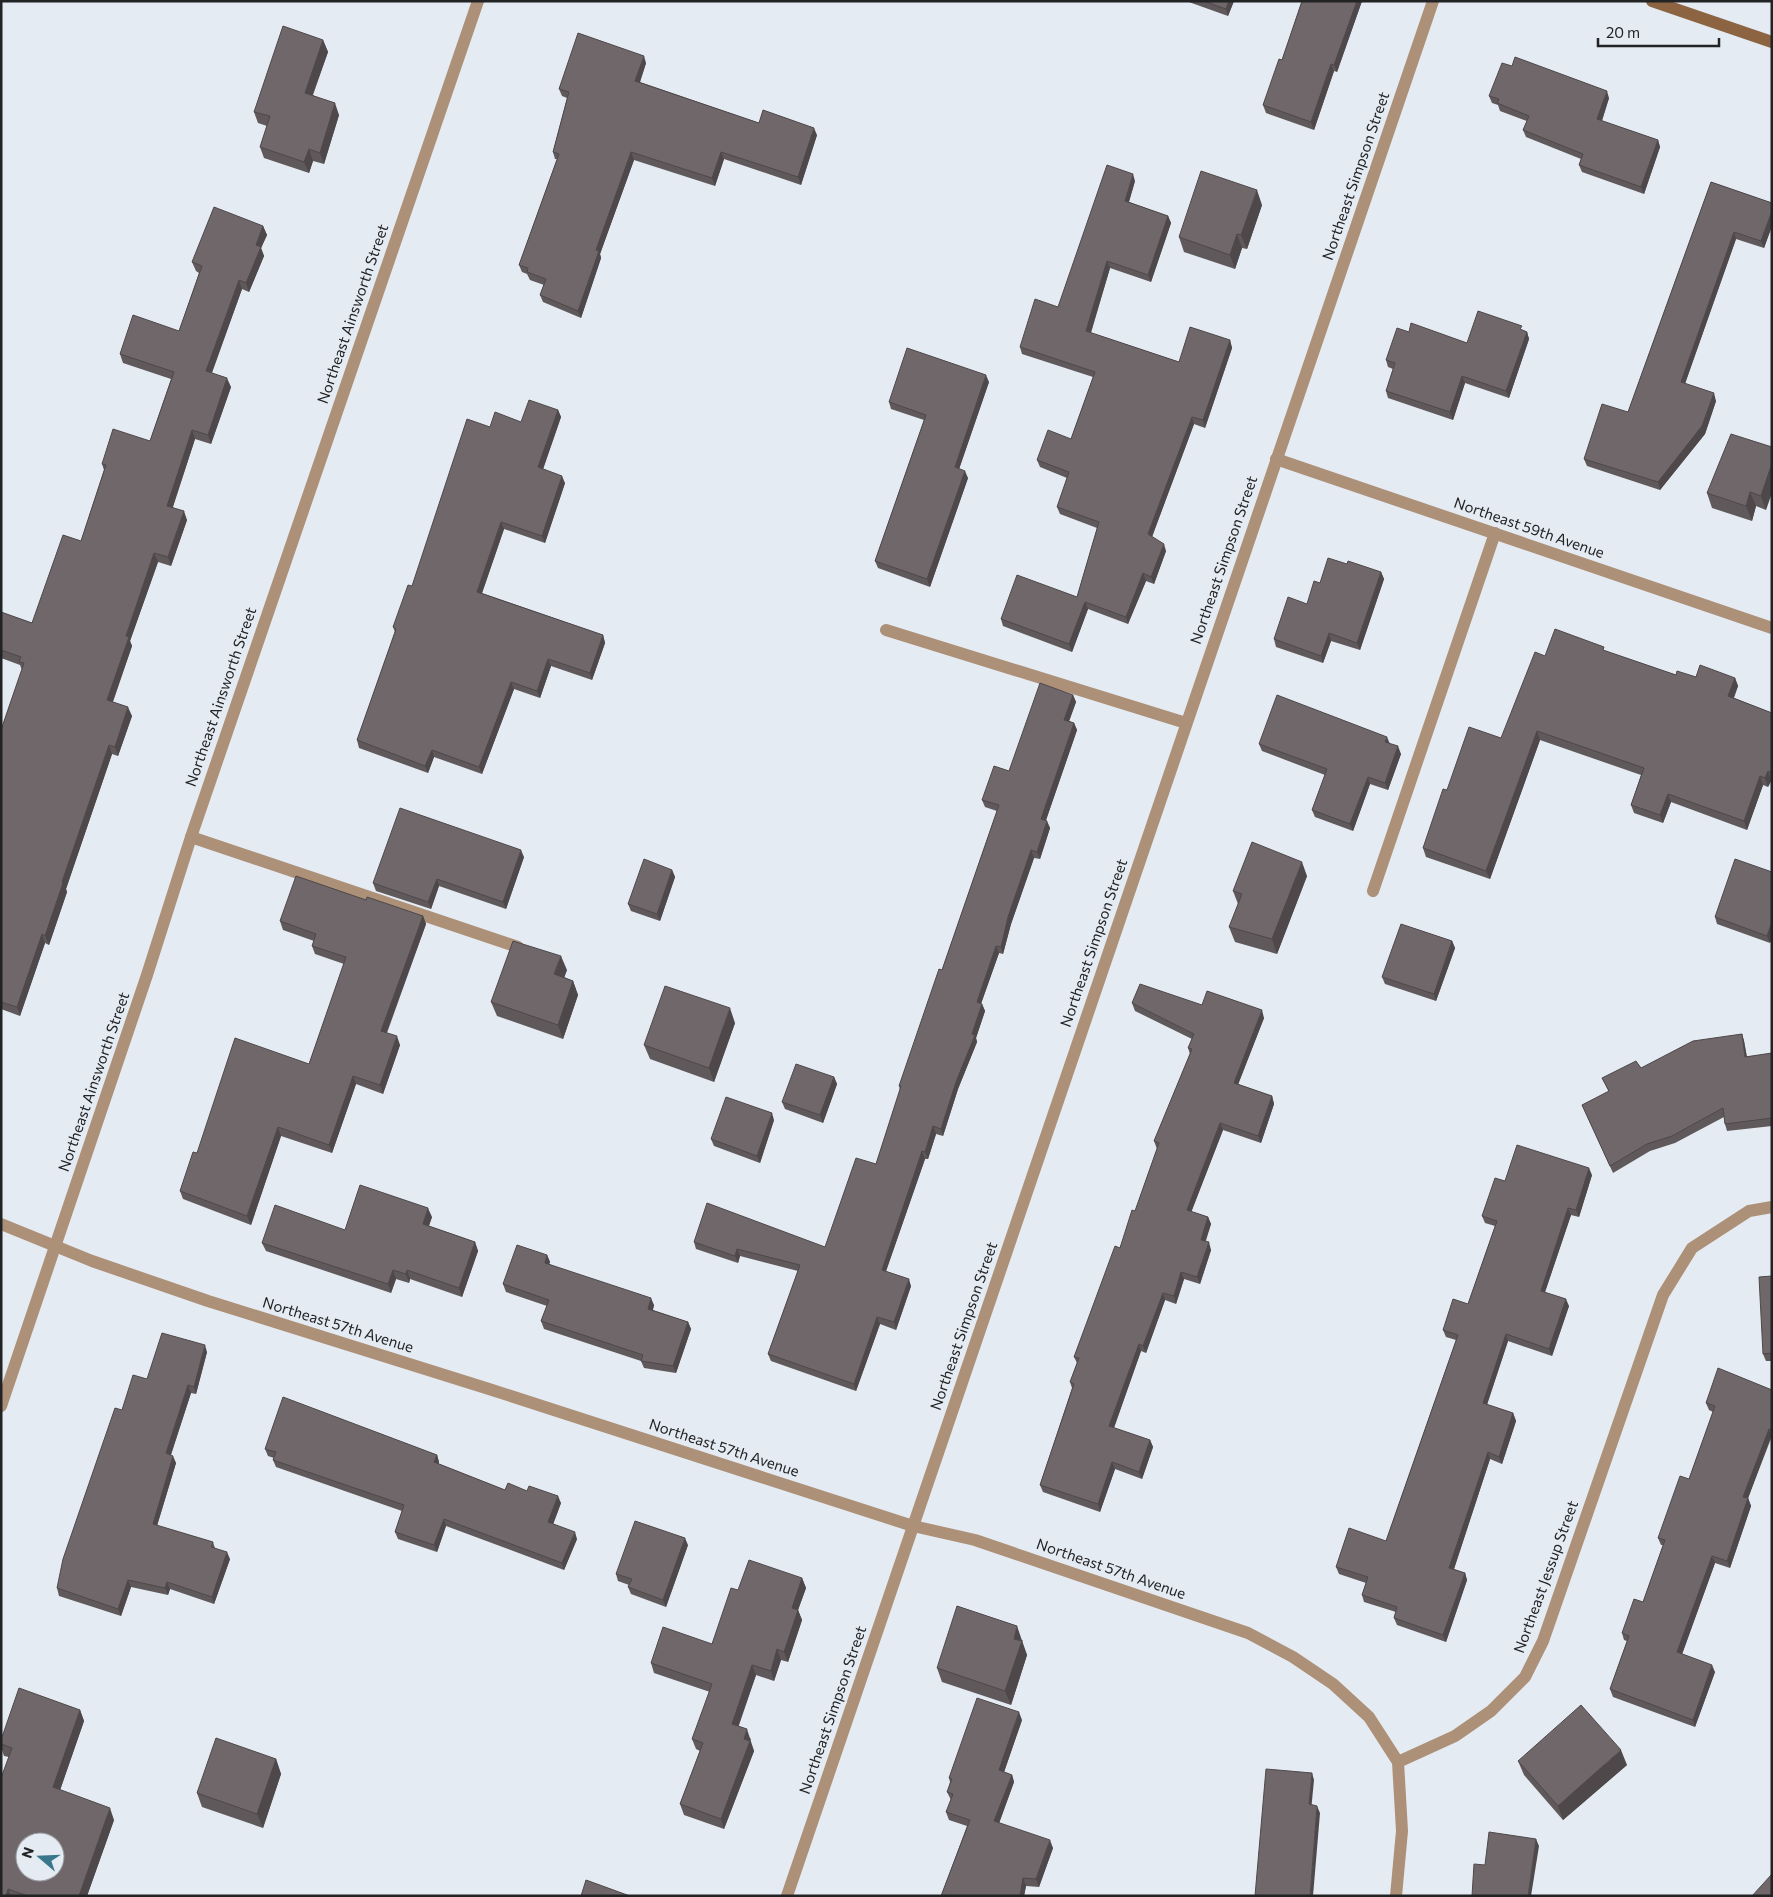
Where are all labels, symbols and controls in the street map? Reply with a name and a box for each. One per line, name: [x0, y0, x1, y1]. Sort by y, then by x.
scale bar: [1598, 15, 1719, 47]
text: 20 m: [1606, 23, 1640, 41]
street label: Northeast Simpson Street: [1318, 89, 1392, 262]
street label: Northeast Ainsworth Street: [313, 222, 391, 406]
street label: Northeast Simpson Street: [1186, 473, 1260, 646]
street label: Northeast 59th Avenue: [1452, 493, 1607, 561]
street label: Northeast Ainsworth Street: [181, 605, 259, 789]
street label: Northeast Simpson Street: [1056, 856, 1130, 1029]
street label: Northeast Ainsworth Street: [54, 990, 132, 1174]
street label: Northeast Simpson Street: [926, 1239, 1000, 1412]
street label: Northeast 57th Avenue: [261, 1293, 416, 1356]
street label: Northeast 57th Avenue: [647, 1414, 802, 1480]
street label: Northeast Jessup Street: [1509, 1498, 1581, 1655]
street label: Northeast 57th Avenue: [1034, 1534, 1188, 1602]
street label: Northeast Simpson Street: [795, 1623, 869, 1796]
north arrow: [15, 1832, 65, 1882]
text: N: [17, 1845, 37, 1860]

